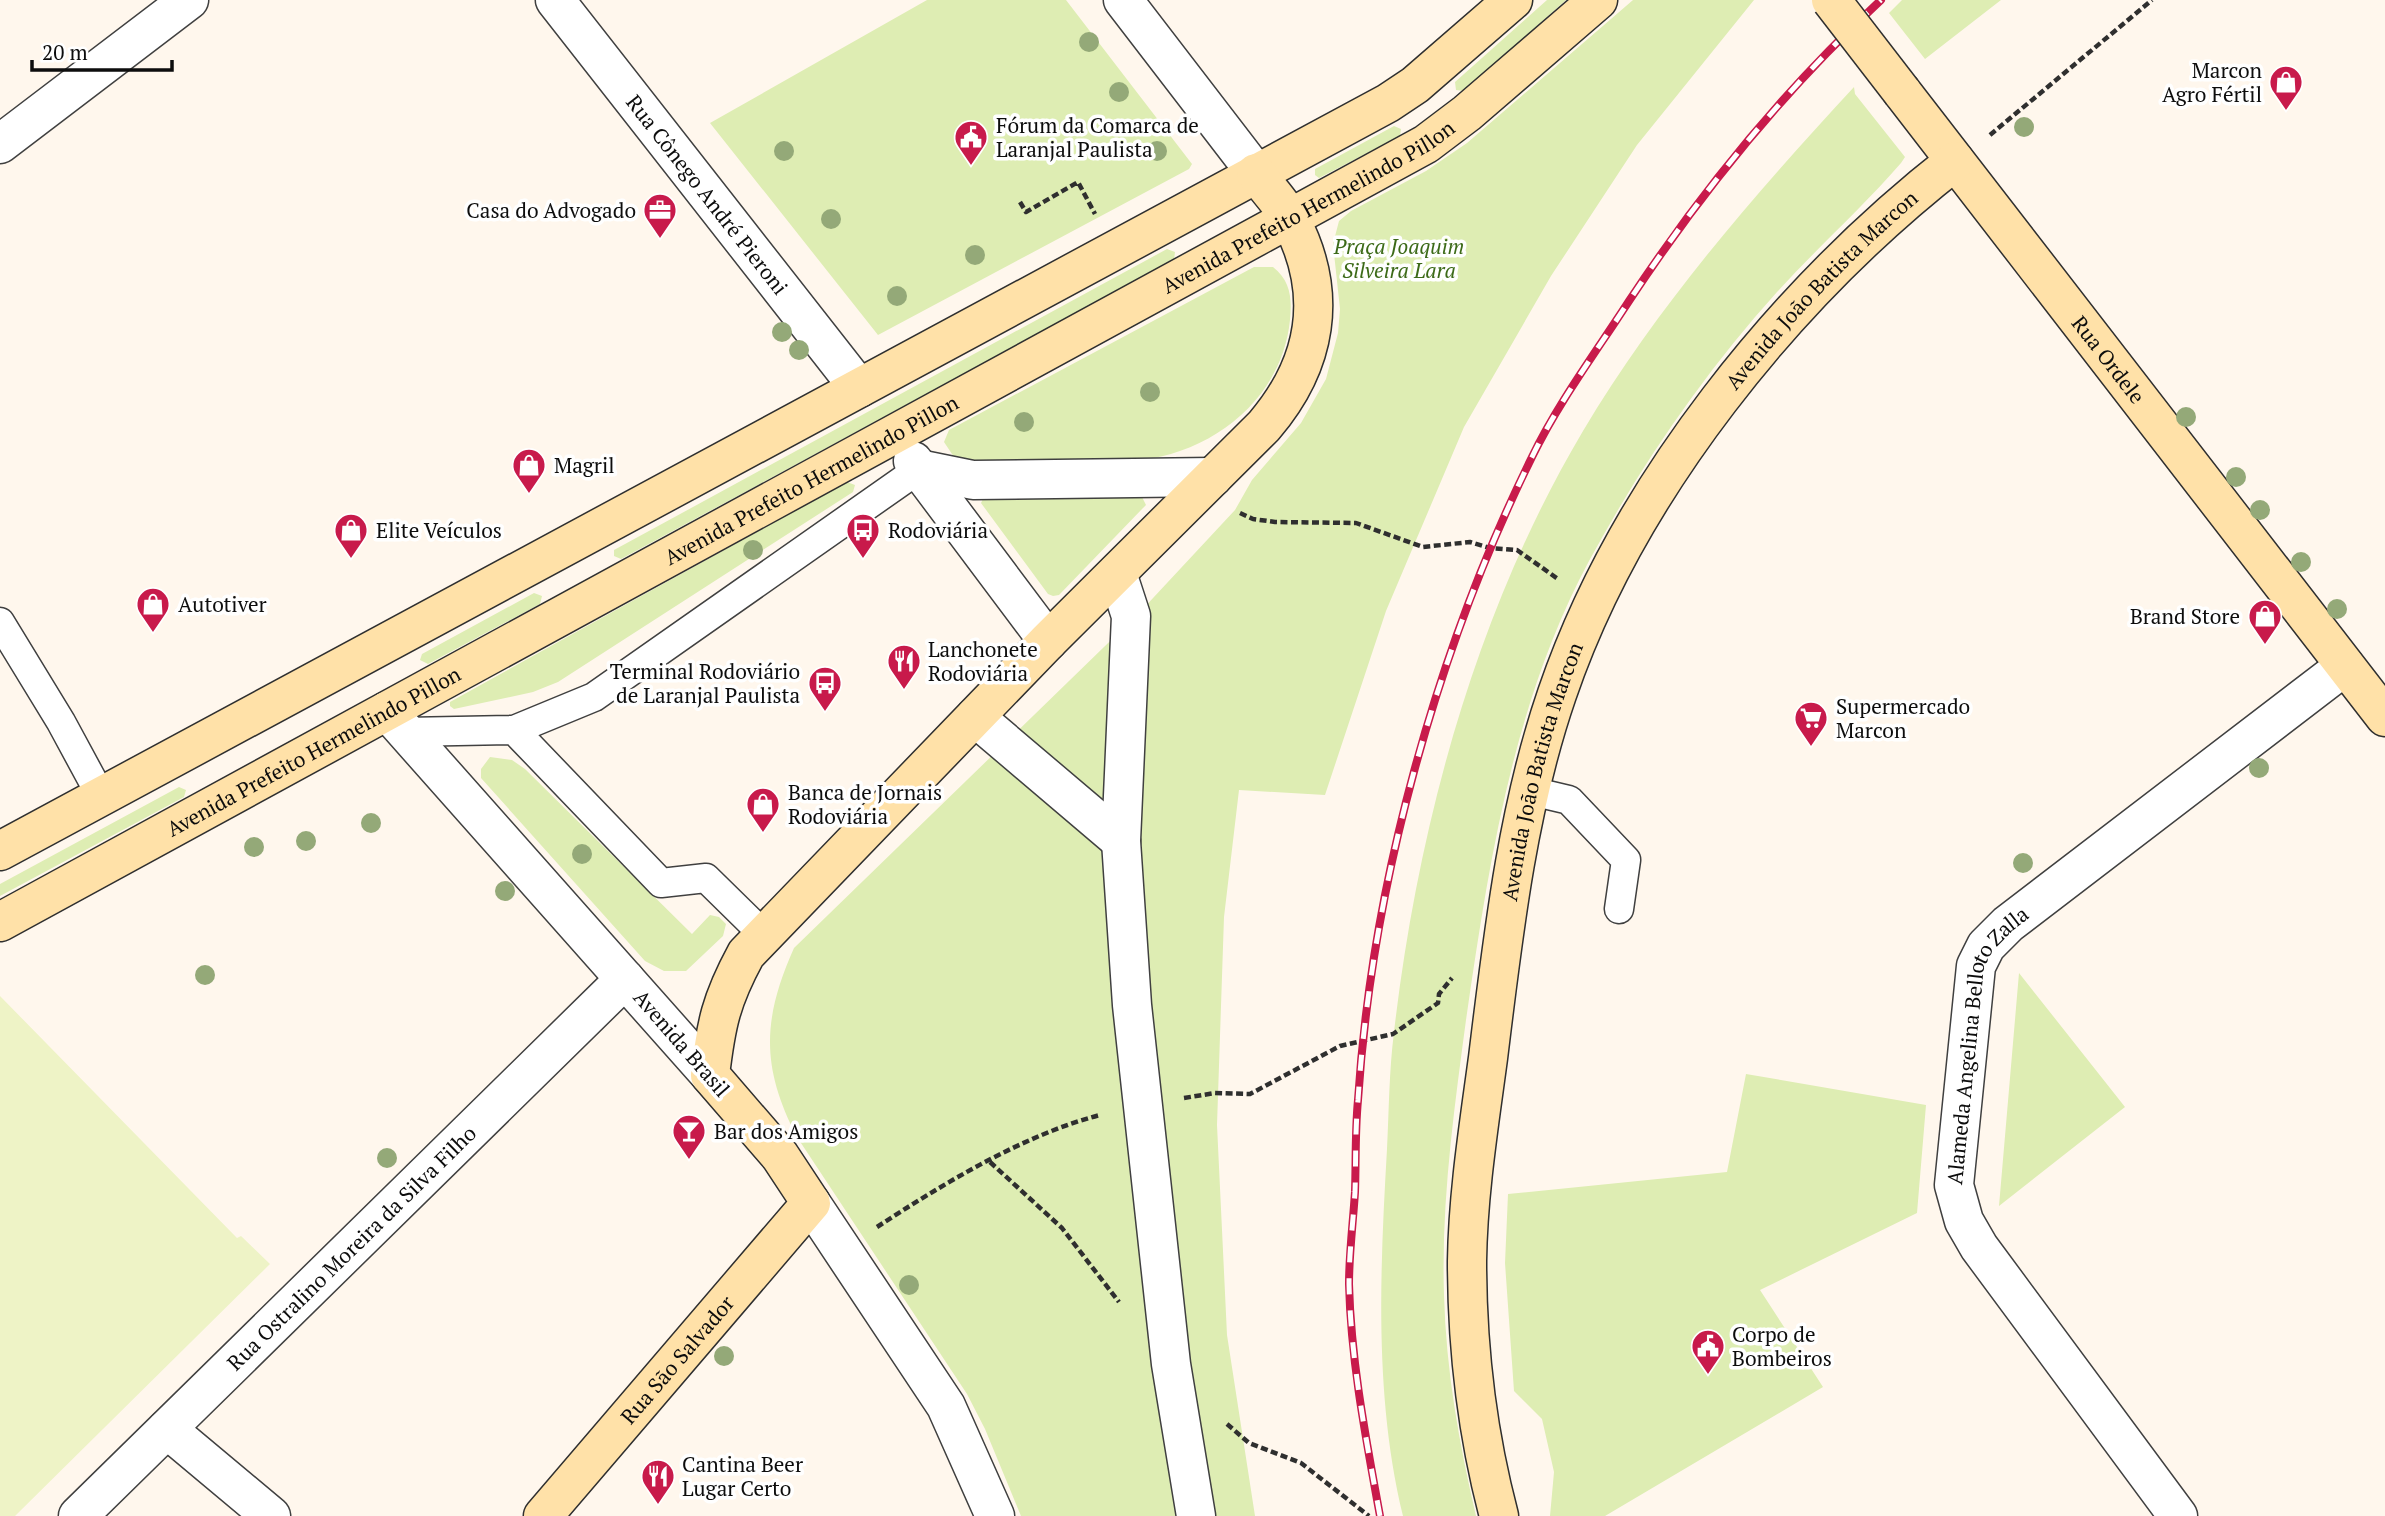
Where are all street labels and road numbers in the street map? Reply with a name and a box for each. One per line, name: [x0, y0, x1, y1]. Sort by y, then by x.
street label: Rua Cônego André Pieroni: [620, 89, 794, 300]
street label: Avenida Prefeito Hermelindo Pillon: [1157, 113, 1460, 299]
street label: Avenida João Batista Marcon: [1719, 183, 1924, 395]
street label: Rua Ordele: [2066, 310, 2152, 409]
street label: Avenida Prefeito Hermelindo Pillon: [659, 388, 964, 571]
street label: Avenida João Batista Marcon: [1495, 638, 1589, 903]
street label: Avenida Prefeito Hermelindo Pillon: [161, 659, 466, 843]
street label: Alameda Angelina Belloto Zalla: [1940, 899, 2034, 1186]
street label: Avenida Brasil: [628, 984, 736, 1102]
street label: Rua Ostralino Moreira da Silva Filho: [221, 1119, 482, 1376]
street label: Rua São Salvador: [614, 1289, 740, 1430]

